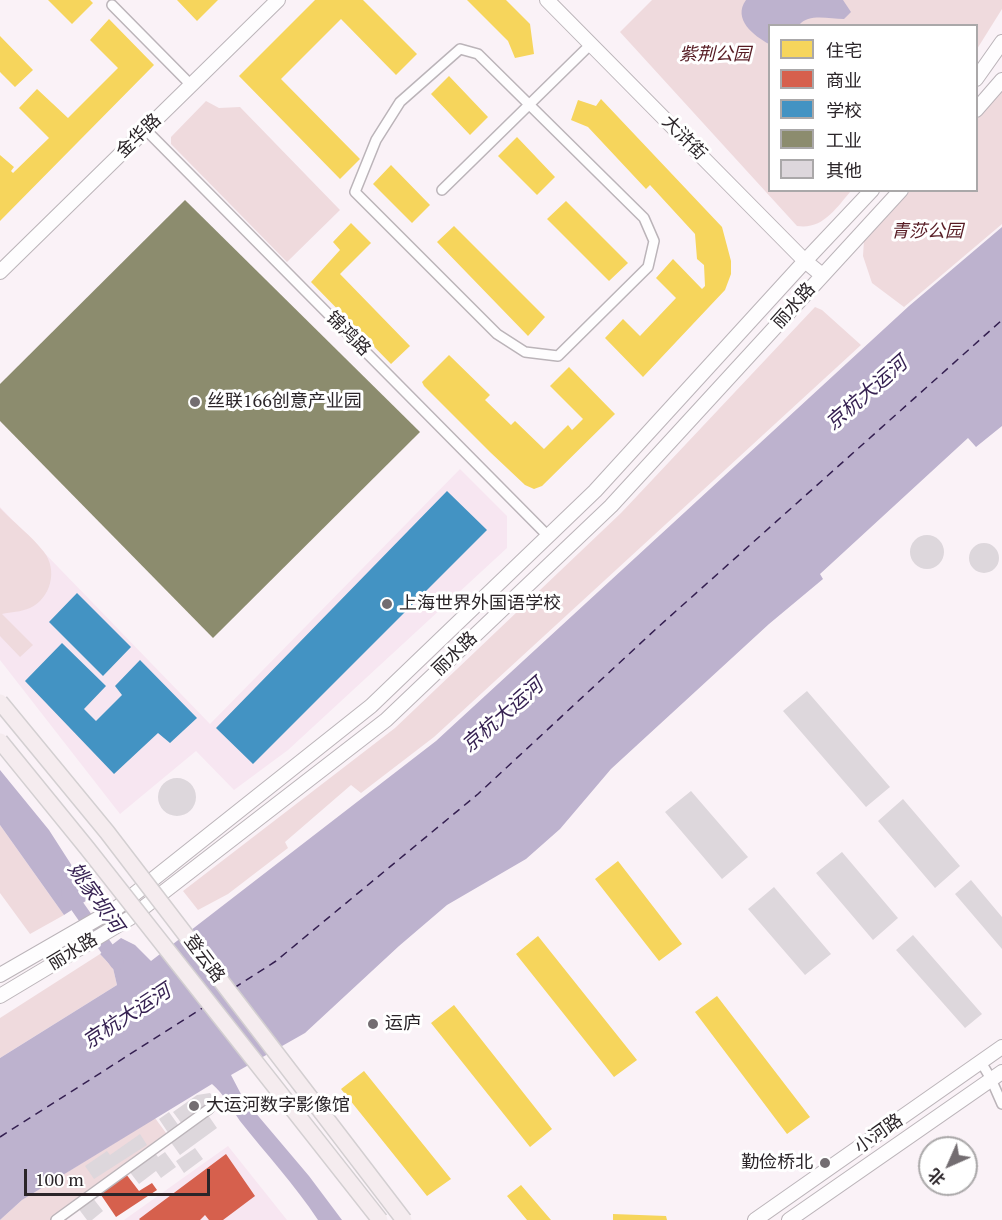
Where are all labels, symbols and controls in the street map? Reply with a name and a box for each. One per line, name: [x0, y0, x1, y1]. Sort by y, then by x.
legend: [768, 24, 978, 192]
text: 住宅: [826, 38, 862, 62]
park label: 紫荆公园: [679, 44, 751, 66]
text: 商业: [826, 68, 862, 92]
text: 学校: [826, 98, 862, 122]
street label: 金华路: [112, 109, 166, 163]
street label: 大浒街: [657, 111, 711, 165]
text: 工业: [826, 128, 862, 152]
text: 其他: [826, 158, 862, 182]
park label: 青莎公园: [891, 221, 963, 243]
street label: 丽水路: [768, 279, 820, 333]
street label: 锦鸿路: [321, 307, 375, 361]
water label: 京杭大运河: [821, 352, 913, 436]
place label: 丝联166创意产业园: [207, 391, 362, 413]
marker: 丝联166创意产业园: [188, 395, 202, 409]
place label: 上海世界外国语学校: [399, 593, 561, 615]
marker: 上海世界外国语学校: [380, 597, 394, 611]
street label: 丽水路: [428, 627, 482, 681]
water label: 京杭大运河: [457, 674, 549, 758]
water label: 姚家坝河: [62, 858, 128, 938]
street label: 丽水路: [44, 929, 102, 975]
street label: 登云路: [179, 931, 229, 987]
water label: 京杭大运河: [79, 980, 175, 1054]
place label: 运庐: [385, 1013, 421, 1035]
marker: 运庐: [366, 1017, 380, 1031]
place label: 大运河数字影像馆: [206, 1095, 350, 1117]
marker: 大运河数字影像馆: [187, 1099, 201, 1113]
street label: 小河路: [851, 1110, 907, 1158]
north arrow: [918, 1136, 978, 1196]
place label: 勤俭桥北: [741, 1152, 813, 1174]
marker: 勤俭桥北: [818, 1156, 832, 1170]
scale bar: [27, 1157, 213, 1195]
text: 北: [923, 1164, 950, 1191]
text: 100 m: [35, 1167, 84, 1191]

